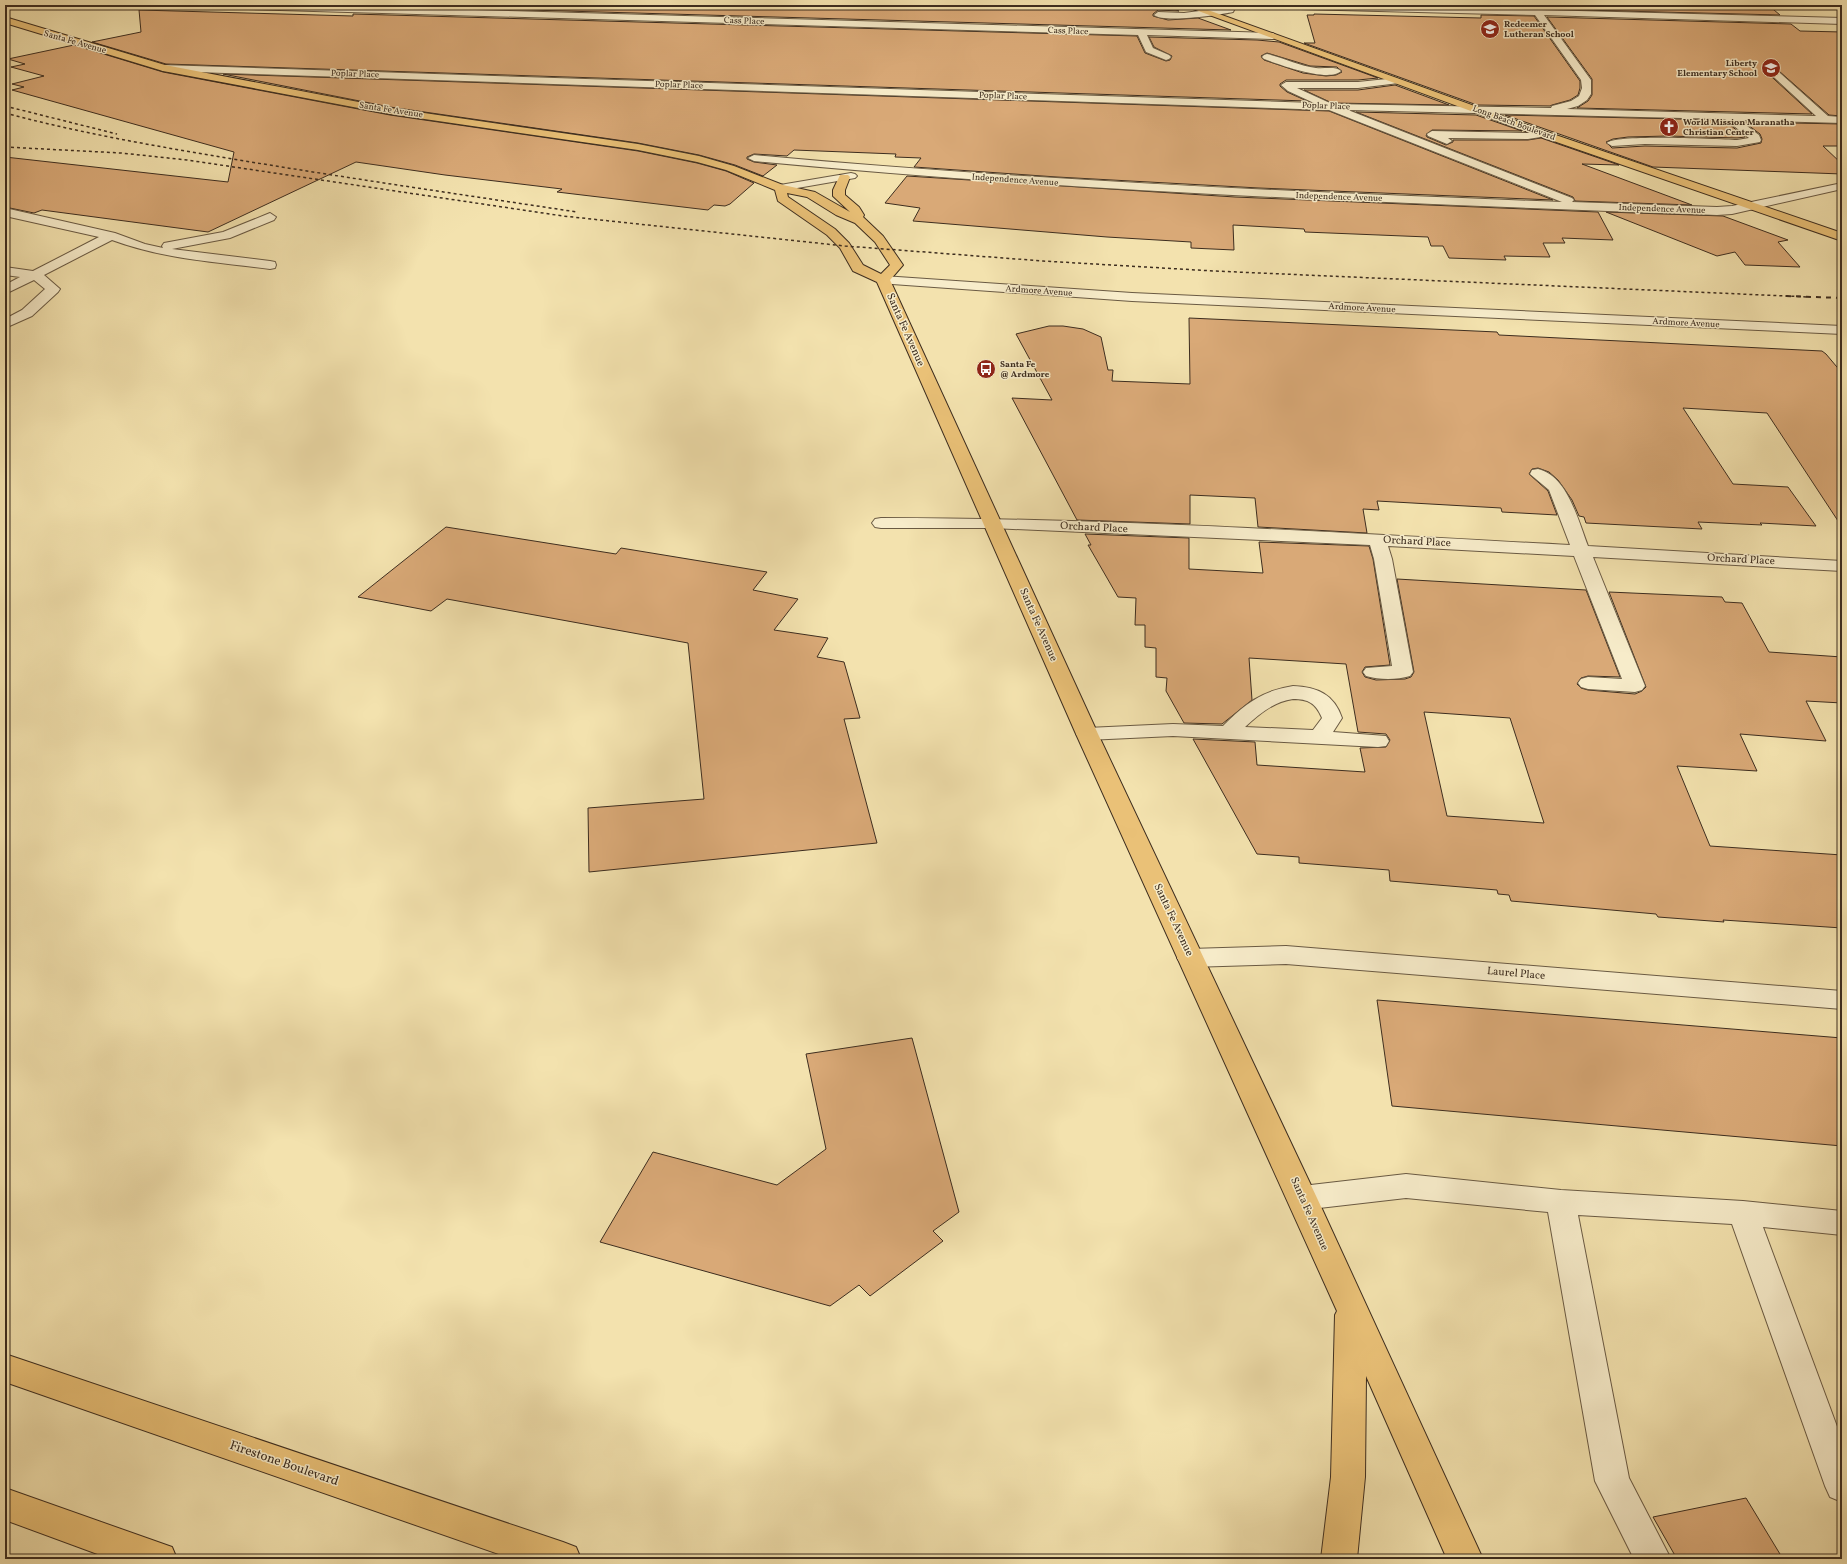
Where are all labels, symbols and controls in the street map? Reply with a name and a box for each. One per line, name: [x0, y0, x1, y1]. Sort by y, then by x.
street label: Cass Place: [724, 14, 764, 28]
school or university icon: Redeemer Lutheran School: [1479, 18, 1501, 40]
place label: Redeemer Lutheran School: [1504, 18, 1574, 41]
street label: Cass Place: [1048, 24, 1088, 38]
street label: Santa Fe Avenue: [42, 27, 108, 57]
place label: Liberty Elementary School: [1677, 57, 1757, 80]
school or university icon: Liberty Elementary School: [1760, 57, 1782, 79]
street label: Poplar Place: [331, 67, 379, 81]
street label: Poplar Place: [655, 78, 703, 92]
street label: Poplar Place: [979, 89, 1027, 103]
street label: Santa Fe Avenue: [358, 99, 424, 121]
street label: Poplar Place: [1302, 99, 1350, 113]
street label: Long Beach Boulevard: [1471, 102, 1557, 144]
church icon: World Mission Maranatha Christian Center: [1658, 116, 1680, 138]
place label: World Mission Maranatha Christian Center: [1683, 116, 1795, 139]
street label: Independence Avenue: [971, 170, 1059, 190]
street label: Independence Avenue: [1295, 189, 1383, 205]
street label: Independence Avenue: [1618, 201, 1706, 217]
street label: Ardmore Avenue: [1005, 282, 1073, 300]
street label: Santa Fe Avenue: [882, 291, 928, 369]
street label: Ardmore Avenue: [1328, 300, 1396, 316]
street label: Ardmore Avenue: [1652, 315, 1720, 331]
bus stop icon: Santa Fe @ Ardmore: [975, 358, 997, 380]
place label: Santa Fe @ Ardmore: [1000, 358, 1050, 381]
street label: Orchard Place: [1060, 519, 1128, 537]
street label: Orchard Place: [1383, 533, 1451, 551]
street label: Orchard Place: [1707, 551, 1775, 569]
street label: Santa Fe Avenue: [1015, 586, 1061, 664]
street label: Santa Fe Avenue: [1150, 881, 1196, 959]
street label: Laurel Place: [1486, 964, 1546, 984]
street label: Santa Fe Avenue: [1286, 1175, 1332, 1253]
street label: Firestone Boulevard: [227, 1437, 341, 1491]

